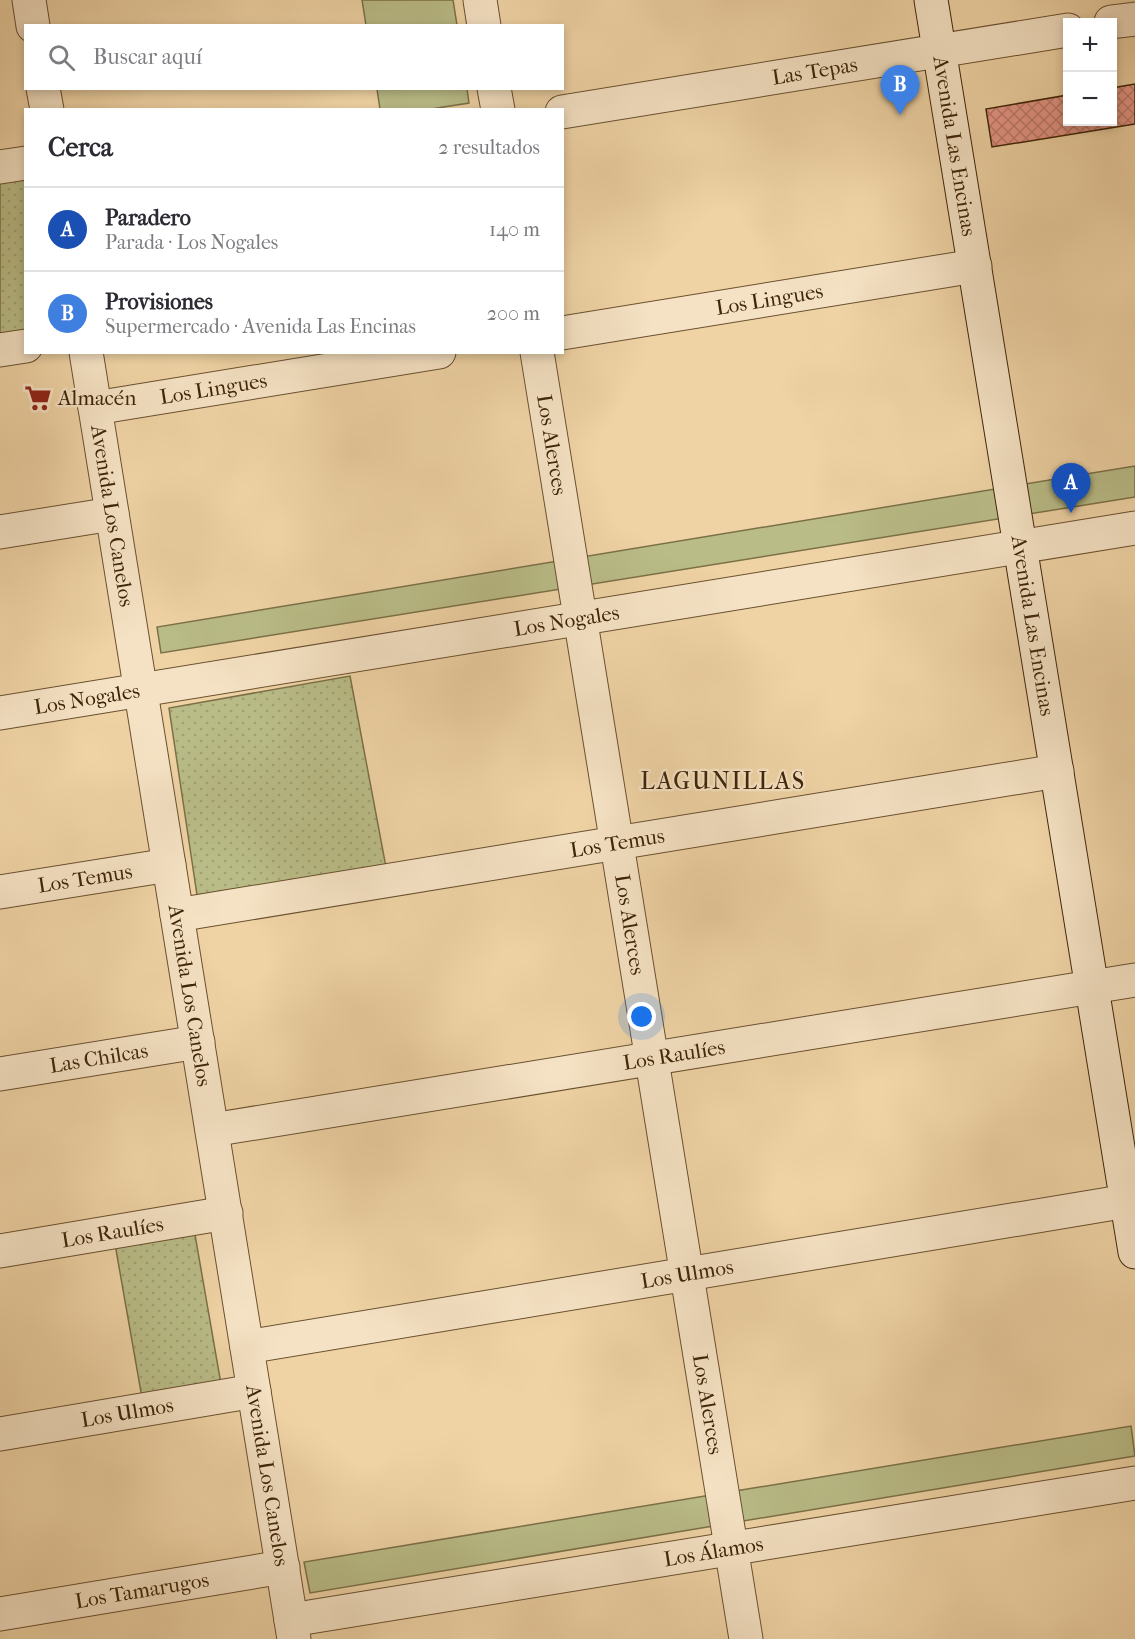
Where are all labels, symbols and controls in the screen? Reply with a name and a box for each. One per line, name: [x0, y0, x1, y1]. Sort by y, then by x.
map controls: [1063, 18, 1117, 126]
button: +: [1063, 18, 1117, 72]
search box: [24, 24, 564, 90]
icon: search: [45, 41, 78, 74]
text: Buscar aquí: [93, 44, 202, 70]
street label: Las Tepas: [770, 52, 860, 90]
street label: Avenida Las Encinas: [928, 53, 981, 238]
pin: B: [880, 66, 920, 115]
button: −: [1063, 72, 1117, 126]
text: Cerca: [48, 132, 113, 163]
text: 2 resultados: [438, 136, 540, 159]
text: Paradero: [105, 205, 191, 231]
text: A: [61, 218, 74, 241]
text: 140 m: [489, 218, 540, 241]
text: Parada · Los Nogales: [105, 231, 278, 254]
street label: Los Lingues: [714, 279, 825, 320]
text: Provisiones: [105, 289, 213, 315]
text: B: [61, 302, 74, 325]
text: 200 m: [487, 302, 540, 325]
text: Supermercado · Avenida Las Encinas: [105, 315, 416, 338]
street label: Los Lingues: [158, 368, 269, 409]
supermarket icon: Almacén: [23, 383, 53, 413]
place label: Almacén: [57, 386, 136, 410]
street label: Los Alerces: [532, 393, 572, 497]
street label: Avenida Los Canelos: [86, 422, 139, 609]
pin: A: [1052, 464, 1090, 513]
street label: Avenida Las Encinas: [1006, 533, 1060, 718]
street label: Los Nogales: [512, 600, 621, 641]
street label: Los Nogales: [32, 678, 142, 719]
district label: LAGUNILLAS: [640, 767, 806, 795]
street label: Los Temus: [568, 823, 666, 863]
street label: Los Temus: [36, 859, 134, 898]
street label: Los Alerces: [610, 872, 650, 977]
street label: Avenida Los Canelos: [163, 902, 217, 1088]
your location: [627, 1002, 656, 1031]
street label: Los Raulíes: [621, 1035, 727, 1075]
street label: Las Chilcas: [48, 1038, 150, 1078]
street label: Los Raulíes: [60, 1212, 165, 1252]
street label: Los Ulmos: [639, 1254, 735, 1294]
street label: Los Alerces: [688, 1352, 728, 1457]
street label: Avenida Los Canelos: [241, 1382, 294, 1568]
street label: Los Ulmos: [79, 1393, 176, 1432]
street label: Los Álamos: [662, 1531, 765, 1571]
street label: Los Tamarugos: [73, 1567, 211, 1613]

